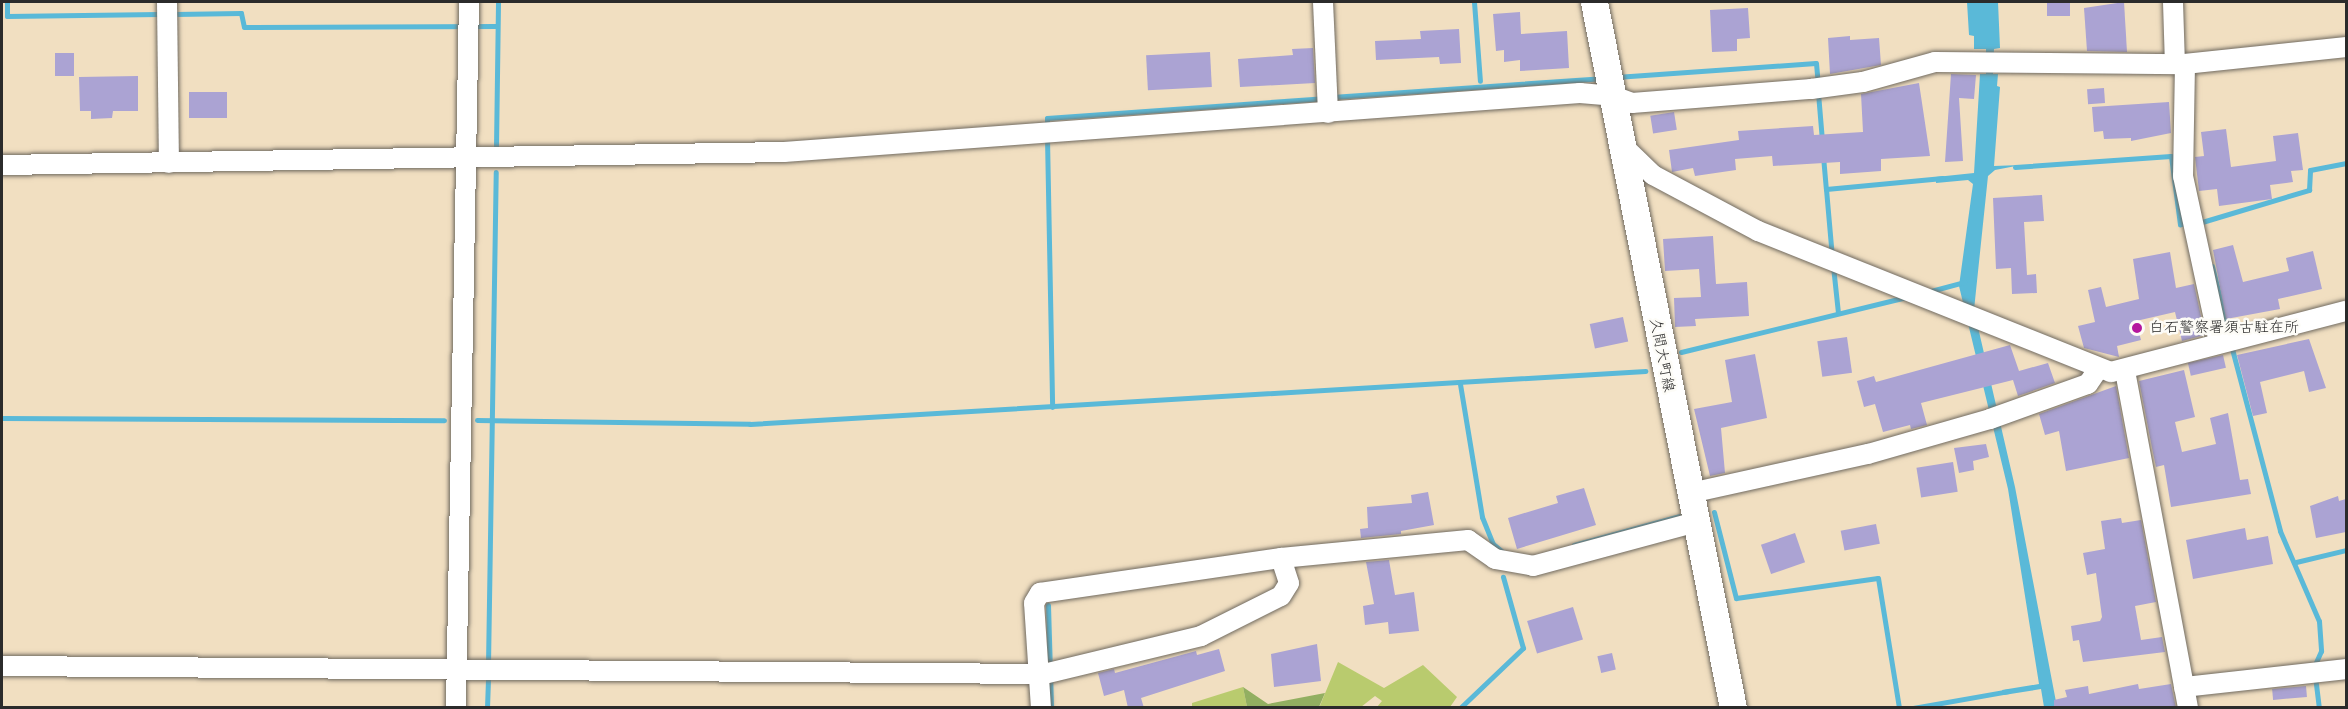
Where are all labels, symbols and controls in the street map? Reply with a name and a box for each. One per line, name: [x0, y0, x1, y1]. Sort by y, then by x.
street label: 久間大町線: [1646, 316, 1678, 394]
place label: 白石警察署須古駐在所: [2149, 319, 2299, 337]
marker: 白石警察署須古駐在所: [2130, 321, 2144, 335]

